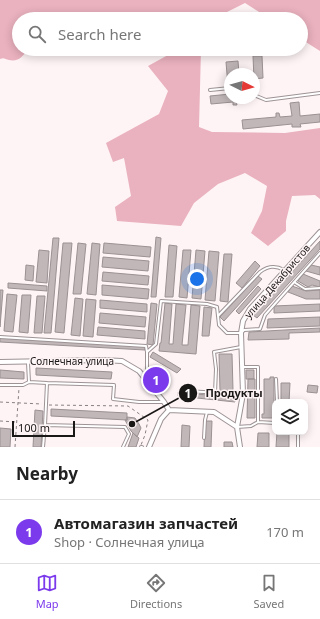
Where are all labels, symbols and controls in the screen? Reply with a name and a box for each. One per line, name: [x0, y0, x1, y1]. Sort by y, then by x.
search box: [12, 12, 308, 56]
icon: search: [26, 23, 48, 45]
text: Search here: [58, 24, 141, 44]
north arrow: [224, 68, 260, 104]
street label: улица Декабристов: [241, 241, 313, 321]
your location: [187, 269, 207, 289]
street label: Солнечная улица: [30, 354, 114, 368]
pin: 1: [143, 365, 169, 395]
callout: Продукты: [178, 382, 271, 405]
text: 1: [185, 385, 191, 402]
text: Продукты: [205, 385, 263, 400]
map controls: [272, 399, 308, 435]
button: layers: [272, 399, 308, 435]
scale bar: [12, 419, 75, 438]
text: 100 m: [18, 420, 50, 435]
text: Nearby: [16, 462, 78, 485]
text: Автомагазин запчастей: [54, 513, 238, 533]
text: 1: [25, 523, 33, 541]
text: 170 m: [266, 523, 304, 541]
text: Shop · Солнечная улица: [54, 533, 205, 551]
tab: Map: [36, 572, 59, 611]
tab: Directions: [130, 572, 182, 611]
tab: Saved: [254, 572, 284, 611]

